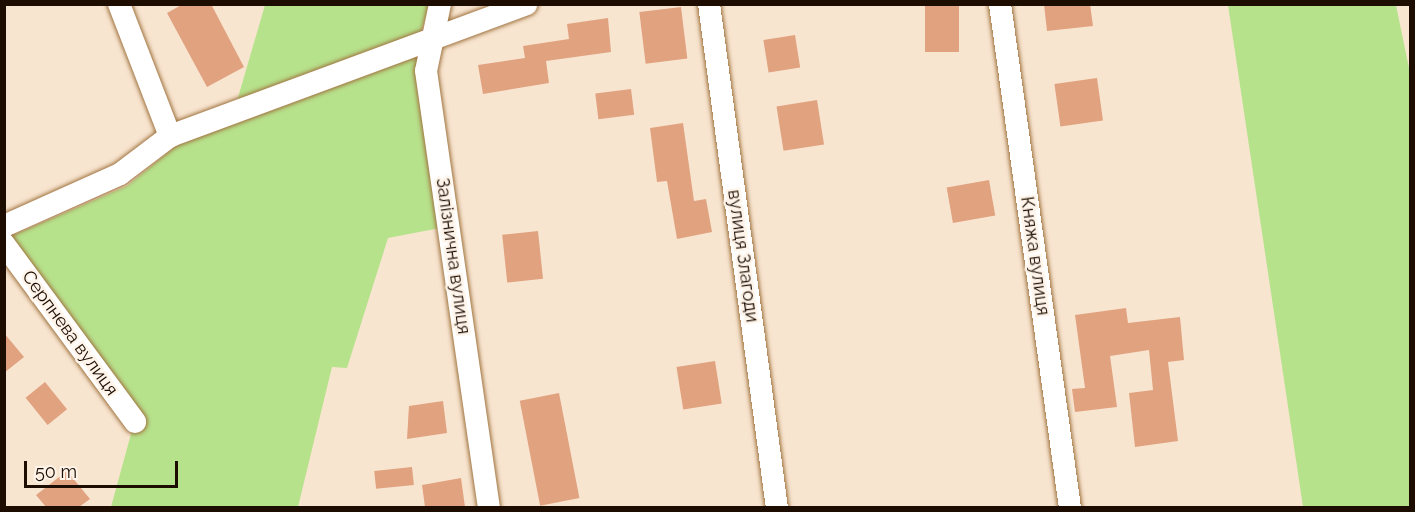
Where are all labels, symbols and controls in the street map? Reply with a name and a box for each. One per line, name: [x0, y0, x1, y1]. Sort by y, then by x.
street label: Залізнична вулиця: [431, 177, 475, 335]
street label: вулиця Злагоди: [723, 188, 763, 324]
street label: Княжа вулиця: [1016, 195, 1054, 317]
street label: Серпнева вулиця: [17, 266, 123, 400]
scale bar: [27, 449, 182, 487]
text: 50 m: [35, 461, 77, 482]

